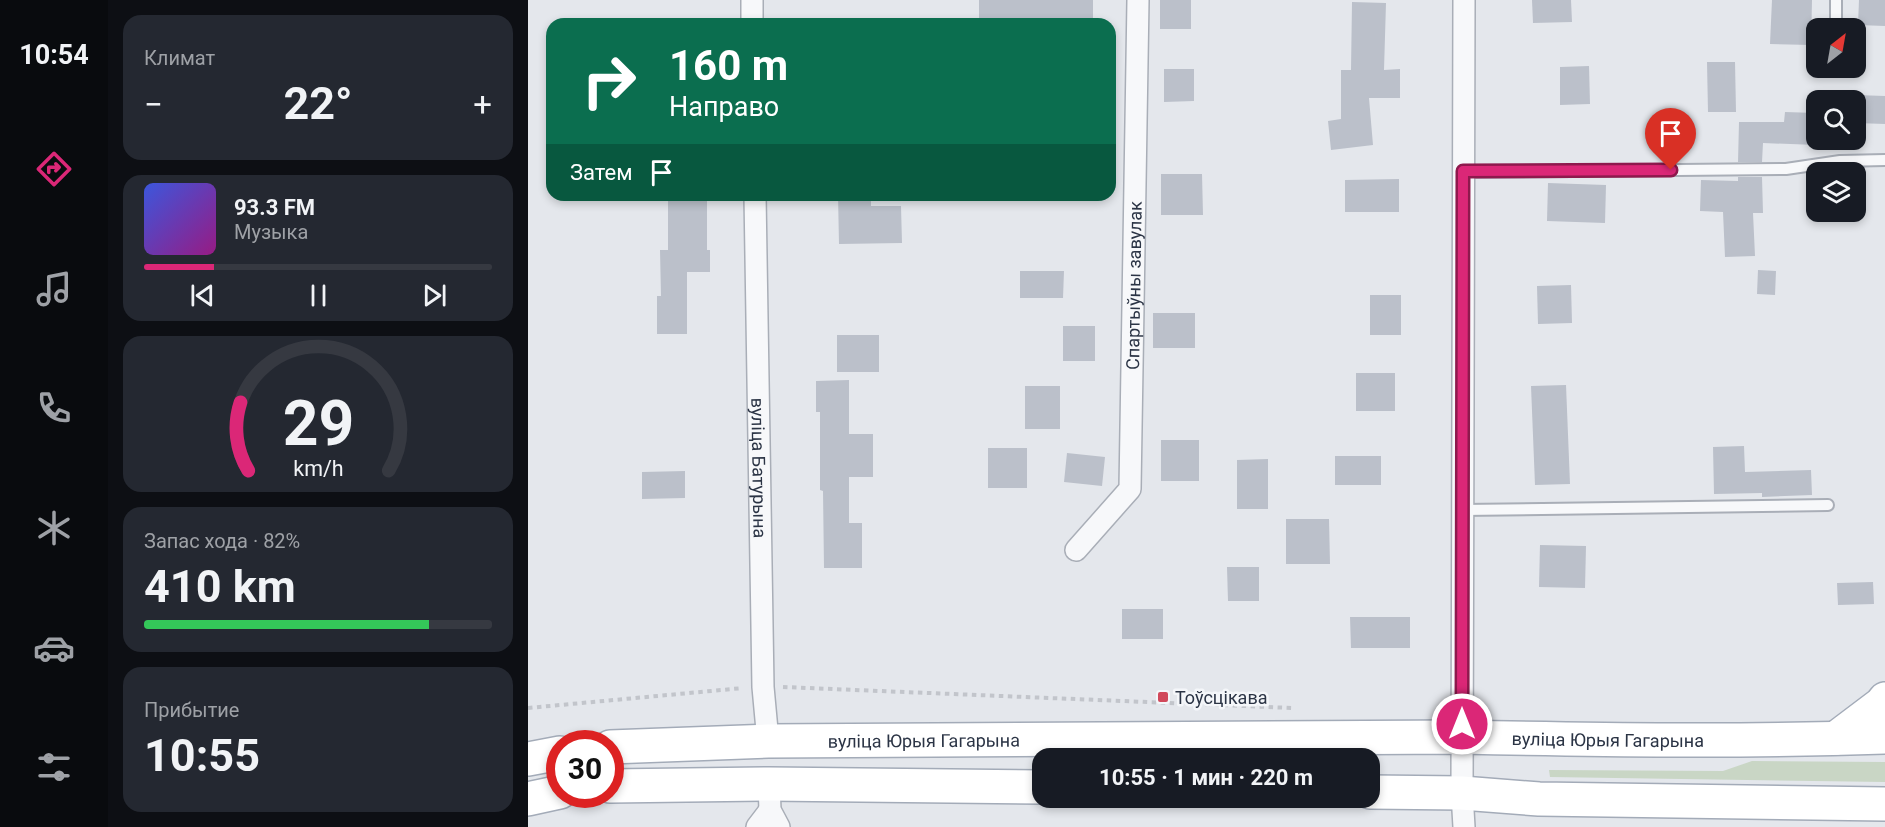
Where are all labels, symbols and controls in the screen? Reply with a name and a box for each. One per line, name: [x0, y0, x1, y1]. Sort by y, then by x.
north arrow: [1806, 18, 1866, 78]
map controls: [1806, 18, 1866, 222]
text: 10:54: [19, 39, 89, 71]
text: 160 m: [669, 41, 788, 90]
icon: right: [570, 42, 648, 120]
text: Климат: [144, 46, 215, 70]
text: 22°: [283, 77, 353, 130]
text: −: [144, 85, 163, 124]
text: +: [473, 85, 492, 124]
button: search: [1806, 90, 1866, 150]
text: Направо: [669, 91, 779, 123]
pin: [1645, 108, 1696, 170]
icon: arrive: [1654, 117, 1687, 150]
icon: directions: [33, 148, 75, 190]
icon: arrive: [645, 156, 678, 189]
text: Затем: [570, 160, 633, 185]
button: layers: [1806, 162, 1866, 222]
text: 93.3 FM: [234, 195, 315, 220]
street label: Спартыўны завулак: [1121, 201, 1145, 370]
text: Музыка: [234, 220, 308, 244]
icon: music: [33, 268, 75, 310]
icon: previous: [186, 279, 219, 312]
icon: pause: [302, 279, 335, 312]
icon: next: [418, 279, 451, 312]
icon: phone: [33, 387, 75, 429]
text: 29: [282, 387, 354, 460]
street label: вуліца Батурына: [748, 397, 771, 538]
text: km/h: [293, 456, 343, 481]
icon: climate: [33, 507, 75, 549]
text: Запас хода · 82%: [144, 529, 300, 553]
text: 410 km: [144, 560, 296, 613]
icon: car: [33, 627, 75, 669]
place label: Тоўсцікава: [1175, 687, 1267, 708]
marker: Тоўсцікава: [1156, 690, 1170, 704]
position arrow: [1430, 692, 1494, 756]
text: Прибытие: [144, 698, 239, 722]
street label: вуліца Юрыя Гагарына: [1512, 728, 1704, 751]
text: 10:55: [144, 729, 260, 782]
street label: вуліца Юрыя Гагарына: [828, 729, 1020, 751]
speed limit sign: 30: [546, 730, 624, 808]
icon: filters: [33, 746, 75, 788]
text: 10:55 · 1 мин · 220 m: [1099, 765, 1313, 790]

